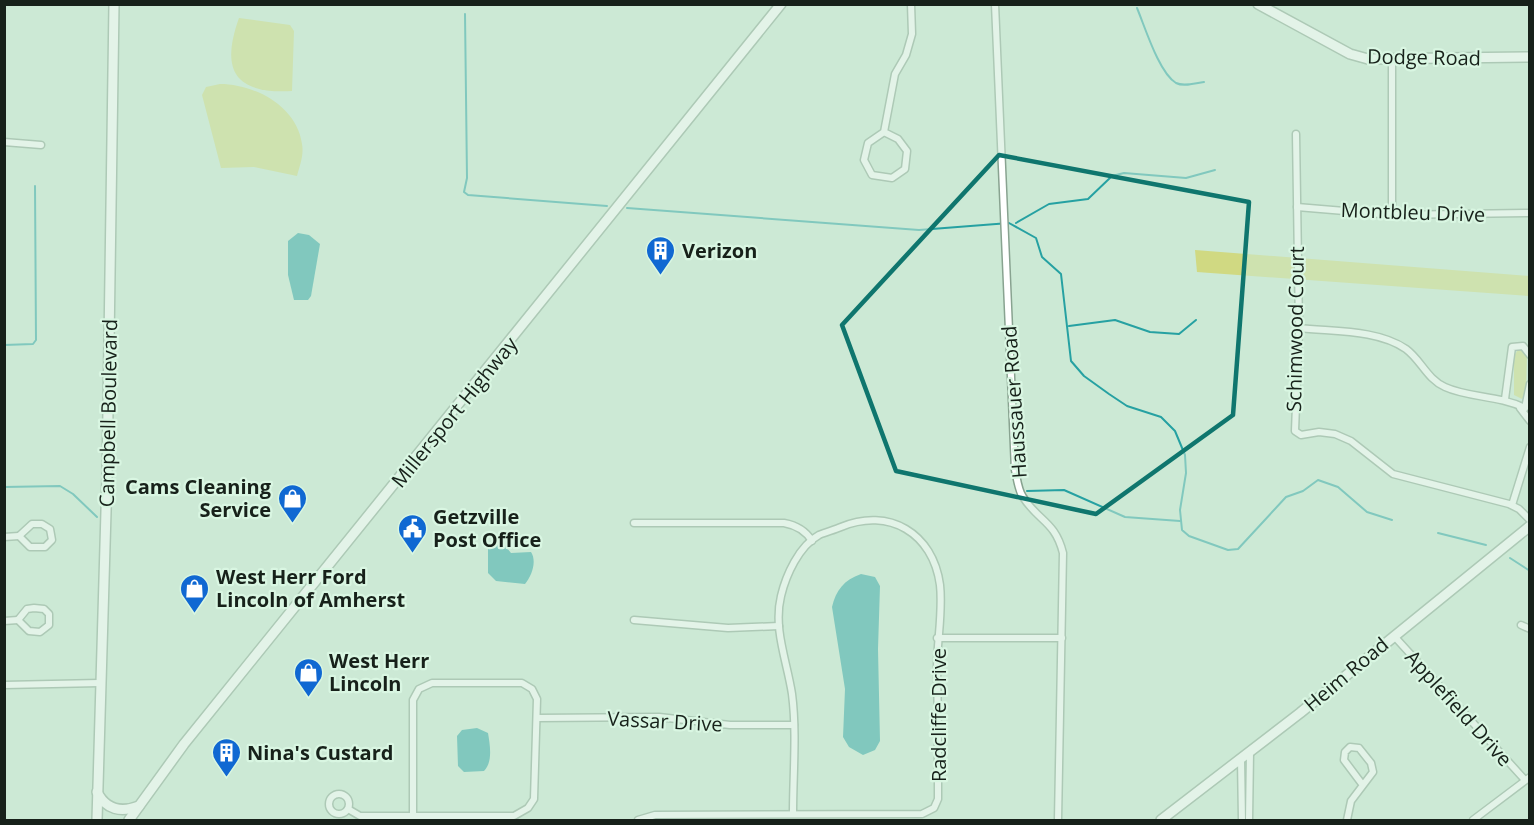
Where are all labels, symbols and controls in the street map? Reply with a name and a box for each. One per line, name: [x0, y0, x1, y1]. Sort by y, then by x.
street label: Dodge Road: [1367, 43, 1481, 71]
street label: Montbleu Drive: [1340, 196, 1486, 228]
building icon: Verizon: [645, 234, 677, 276]
place label: Verizon: [682, 237, 757, 264]
street label: Schimwood Court: [1280, 246, 1310, 412]
street label: Campbell Boulevard: [93, 319, 123, 507]
street label: Haussauer Road: [995, 325, 1033, 479]
street label: Millersport Highway: [385, 330, 524, 493]
place label: Cams Cleaning Service: [125, 473, 272, 523]
shop icon: Cams Cleaning Service: [276, 482, 308, 524]
place label: Getzville Post Office: [433, 503, 541, 553]
public building icon: Getzville Post Office: [396, 512, 428, 554]
place label: West Herr Ford Lincoln of Amherst: [216, 563, 405, 613]
shop icon: West Herr Ford Lincoln of Amherst: [179, 572, 211, 614]
street label: Heim Road: [1298, 631, 1394, 717]
street label: Applefield Drive: [1400, 644, 1518, 772]
place label: West Herr Lincoln: [329, 647, 429, 697]
street label: Radcliffe Drive: [925, 648, 952, 782]
shop icon: West Herr Lincoln: [292, 656, 324, 698]
street label: Vassar Drive: [607, 704, 723, 738]
building icon: Nina's Custard: [210, 736, 242, 778]
place label: Nina's Custard: [247, 739, 393, 766]

